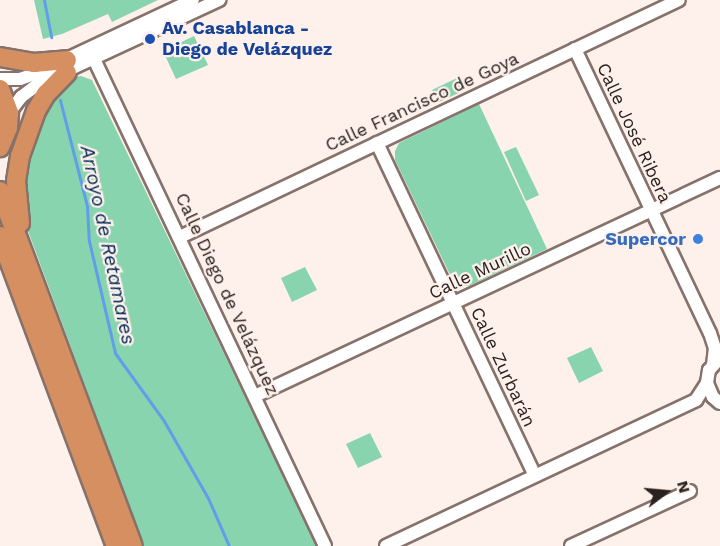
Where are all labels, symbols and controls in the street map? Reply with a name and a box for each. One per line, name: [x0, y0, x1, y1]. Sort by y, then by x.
place label: Av. Casablanca - Diego de Velázquez: [162, 18, 333, 60]
marker: Av. Casablanca - Diego de Velázquez: [143, 32, 157, 46]
street label: Calle Francisco de Goya: [322, 48, 522, 156]
street label: Calle José Ribera: [592, 59, 676, 207]
water label: Arroyo de Retamares: [75, 143, 141, 347]
street label: Calle Diego de Velázquez: [170, 189, 284, 399]
place label: Supercor: [605, 228, 686, 250]
marker: Supercor: [691, 232, 705, 246]
street label: Calle Murillo: [425, 238, 535, 304]
street label: Calle Zurbarán: [466, 304, 540, 430]
north arrow: [636, 462, 696, 522]
text: N: [673, 479, 695, 495]

